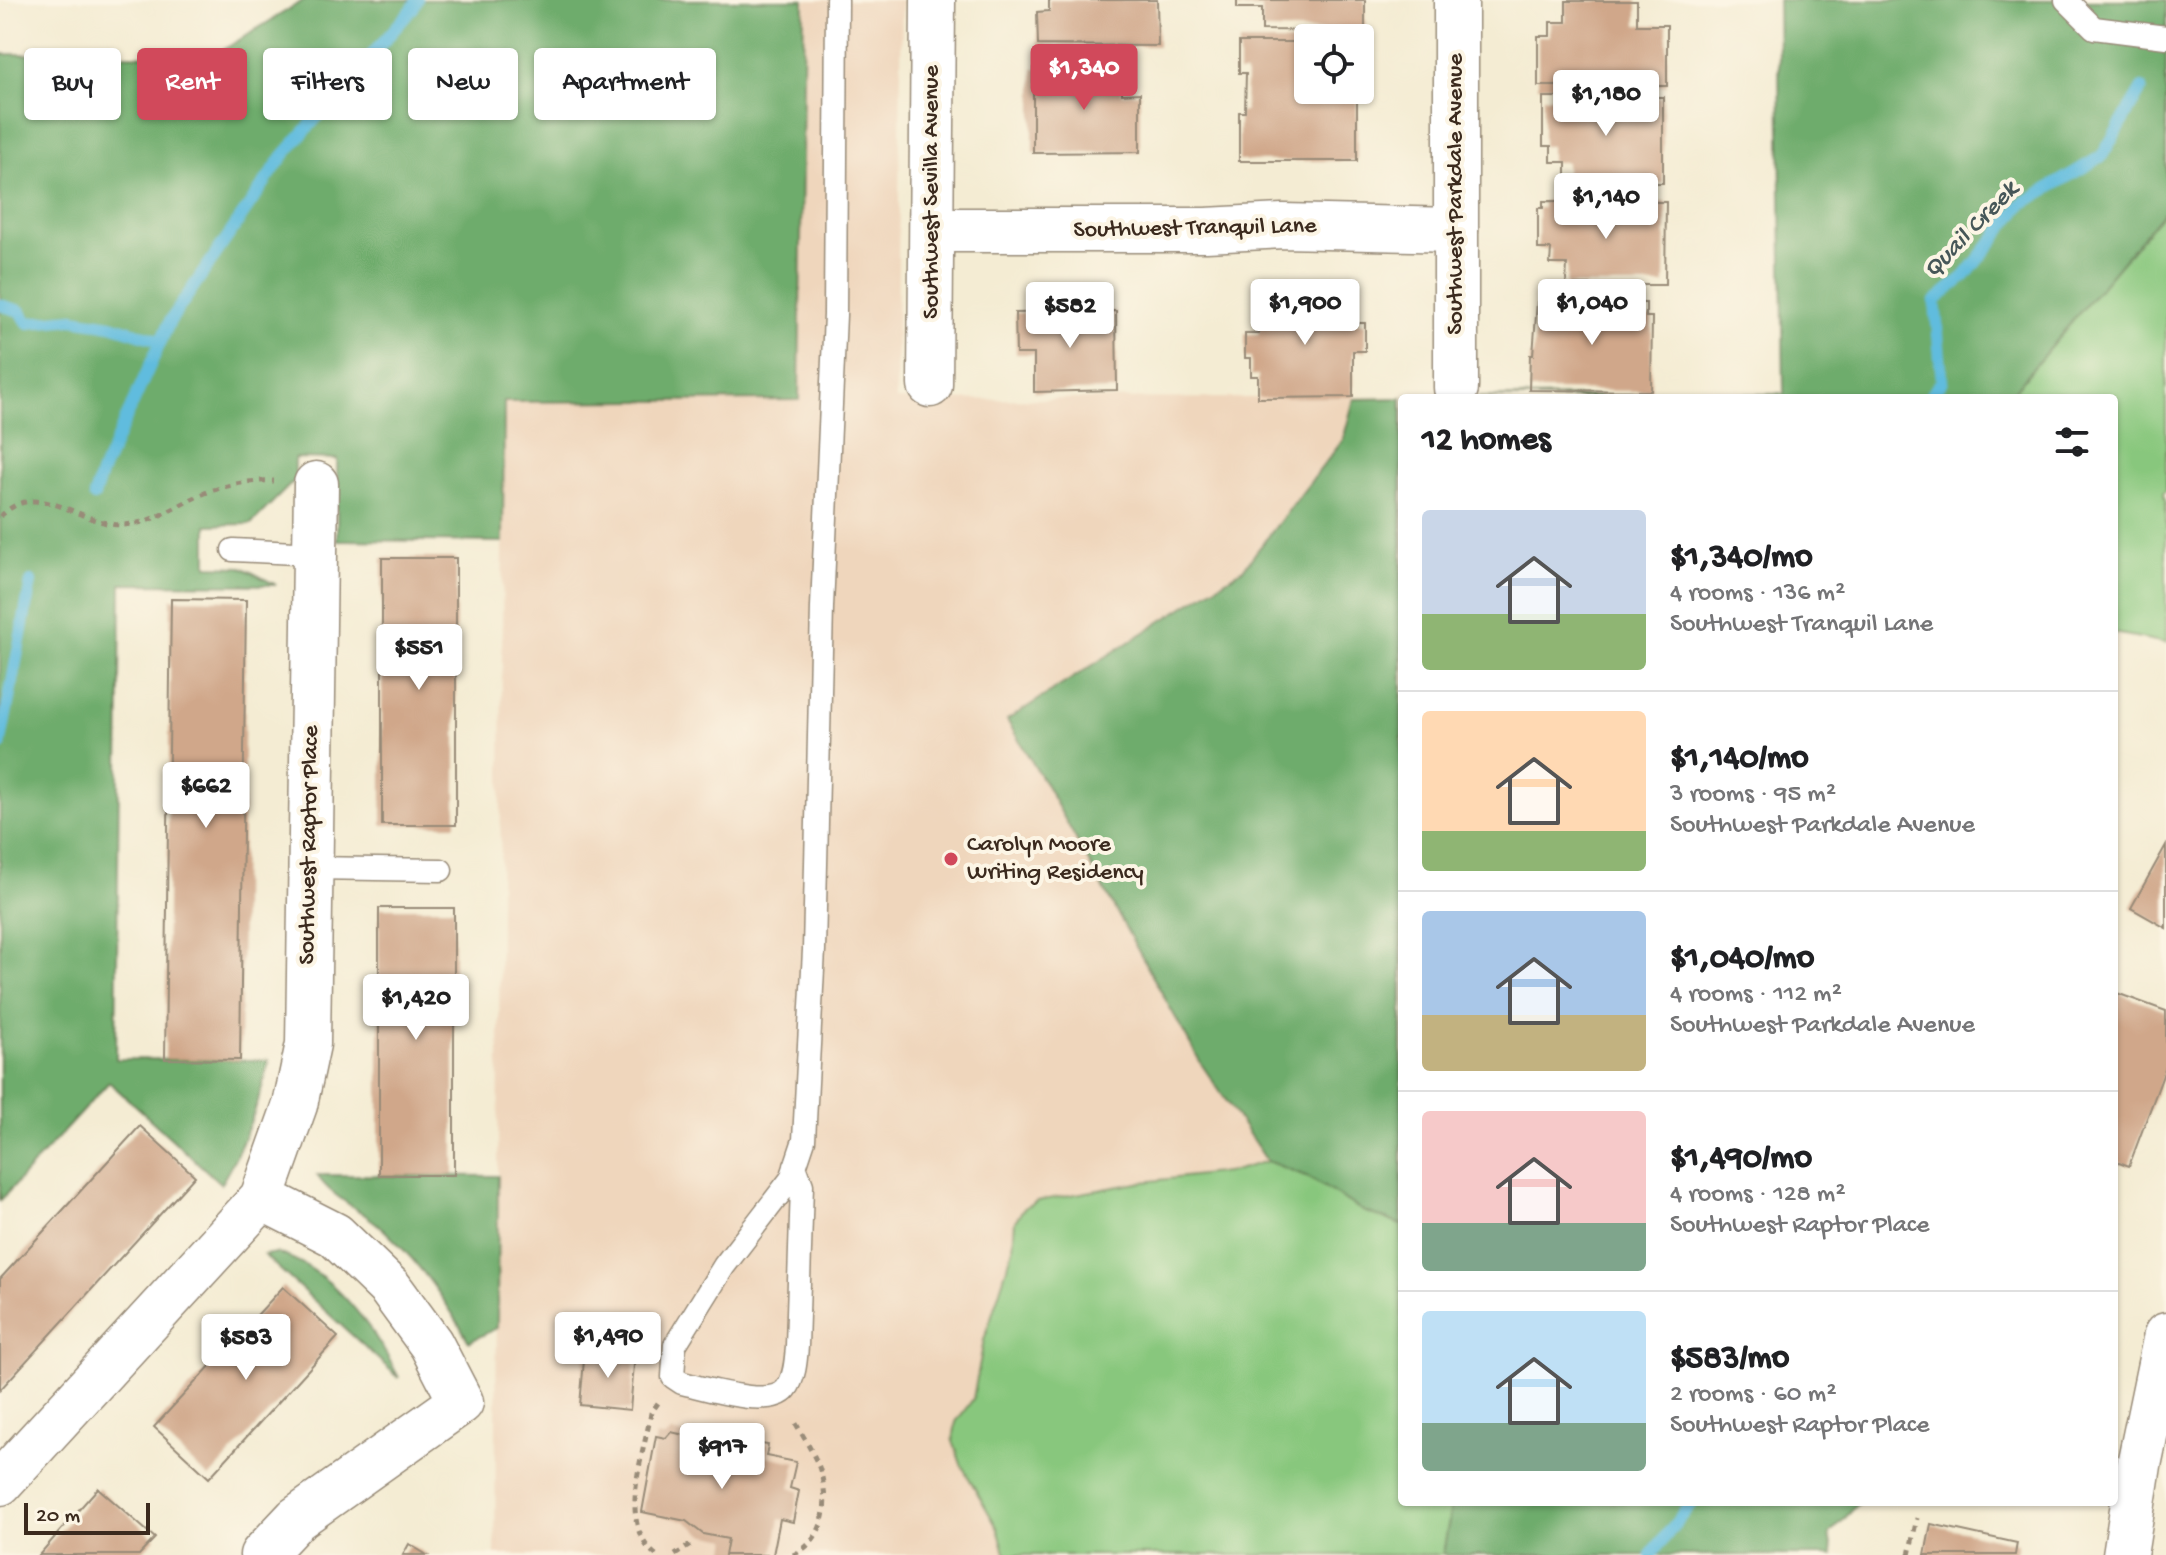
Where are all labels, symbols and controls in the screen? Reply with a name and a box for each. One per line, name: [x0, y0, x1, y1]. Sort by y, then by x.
map controls: [1294, 24, 1374, 104]
button: locate: [1294, 24, 1374, 104]
pin: $1,340: [1019, 44, 1149, 112]
chip: Buy: [24, 48, 121, 120]
chip: Rent: [137, 48, 247, 120]
chip: Filters: [263, 48, 392, 120]
chip: New: [408, 48, 518, 120]
chip: Apartment: [534, 48, 716, 120]
street label: Southwest Parkdale Avenue: [1442, 53, 1471, 335]
text: $1,340: [1049, 54, 1119, 85]
street label: Southwest Sevilla Avenue: [918, 64, 947, 319]
pin: $1,180: [1541, 70, 1671, 138]
text: $1,180: [1571, 80, 1641, 111]
pin: $1,140: [1541, 173, 1671, 241]
water label: Quail Creek: [1918, 174, 2028, 286]
text: $1,140: [1572, 183, 1640, 214]
street label: Southwest Tranquil Lane: [1073, 212, 1317, 246]
pin: $1,900: [1240, 279, 1370, 347]
pin: $1,040: [1527, 279, 1657, 347]
pin: $582: [1023, 282, 1117, 350]
text: $1,900: [1269, 289, 1341, 320]
text: $1,040: [1556, 289, 1628, 320]
text: $582: [1044, 292, 1096, 323]
icon: filters: [2050, 420, 2094, 464]
text: 12 homes: [1422, 422, 1551, 462]
text: $1,340/mo: [1670, 539, 1813, 579]
icon: home: [1486, 542, 1582, 638]
text: 4 rooms · 136 m²: [1670, 579, 1845, 610]
text: Southwest Tranquil Lane: [1670, 610, 1933, 641]
pin: $551: [372, 624, 466, 692]
text: $551: [394, 634, 444, 665]
street label: Southwest Raptor Place: [293, 724, 327, 965]
text: $1,140/mo: [1670, 740, 1809, 780]
icon: home: [1486, 743, 1582, 839]
pin: $662: [159, 762, 253, 830]
text: $662: [181, 772, 231, 803]
text: 3 rooms · 95 m²: [1670, 780, 1836, 811]
text: Southwest Parkdale Avenue: [1670, 811, 1975, 842]
place label: Carolyn Moore Writing Residency: [967, 831, 1144, 888]
marker: Carolyn Moore Writing Residency: [942, 850, 960, 868]
text: $1,040/mo: [1670, 940, 1814, 980]
icon: home: [1486, 943, 1582, 1039]
pin: $1,420: [351, 974, 481, 1042]
text: 4 rooms · 112 m²: [1670, 980, 1842, 1011]
text: $1,420: [381, 984, 451, 1015]
text: Southwest Parkdale Avenue: [1670, 1011, 1975, 1042]
text: $1,490/mo: [1670, 1140, 1812, 1180]
icon: home: [1486, 1143, 1582, 1239]
text: 4 rooms · 128 m²: [1670, 1180, 1846, 1211]
text: Southwest Raptor Place: [1670, 1211, 1929, 1242]
pin: $1,490: [543, 1312, 673, 1380]
pin: $583: [199, 1314, 293, 1382]
text: $1,490: [573, 1322, 643, 1353]
text: $583: [219, 1324, 273, 1355]
text: $583/mo: [1670, 1340, 1789, 1380]
icon: home: [1486, 1343, 1582, 1439]
text: 2 rooms · 60 m²: [1670, 1380, 1836, 1411]
text: Southwest Raptor Place: [1670, 1411, 1929, 1442]
pin: $917: [675, 1423, 769, 1491]
text: $917: [698, 1433, 746, 1464]
scale bar: [24, 1499, 150, 1535]
text: 20 m: [36, 1504, 80, 1530]

